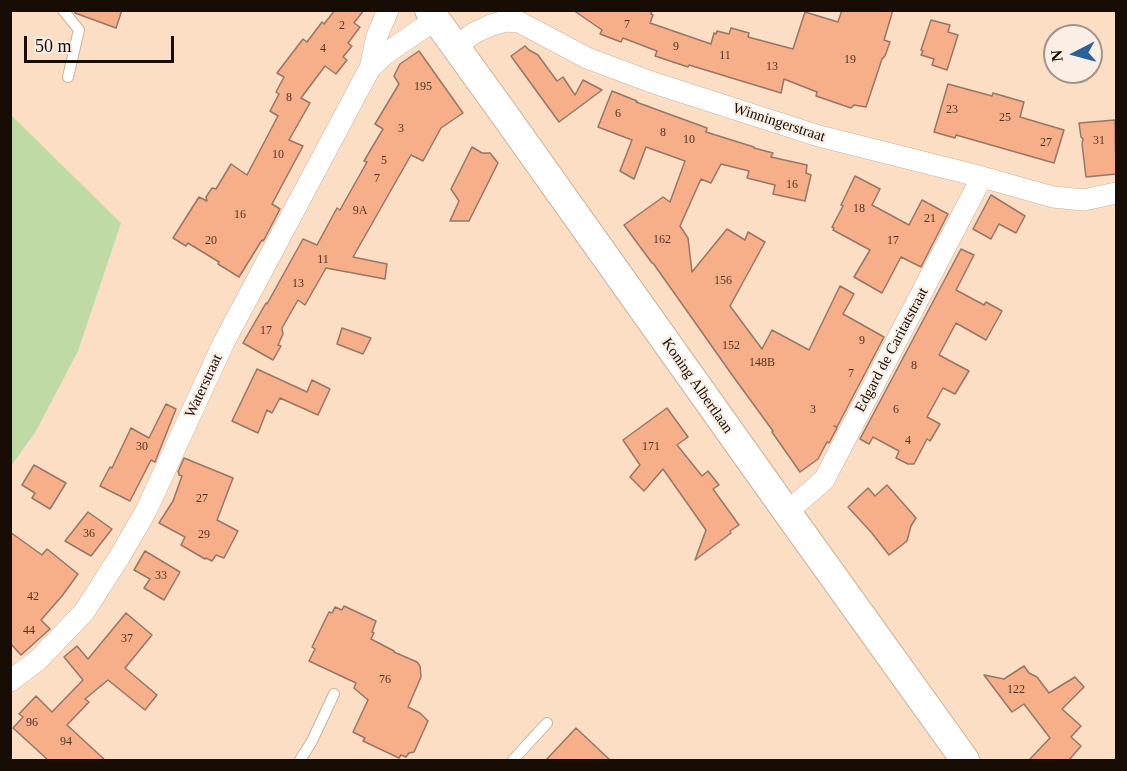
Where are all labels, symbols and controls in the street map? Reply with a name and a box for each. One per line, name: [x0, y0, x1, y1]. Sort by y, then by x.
house number: 7: [624, 18, 630, 32]
house number: 2: [339, 19, 345, 33]
scale bar: [27, 24, 177, 62]
north arrow: [1043, 24, 1103, 84]
text: 50 m: [35, 36, 72, 56]
house number: 9: [673, 40, 679, 54]
house number: 4: [320, 42, 326, 56]
house number: 11: [719, 49, 731, 63]
text: N: [1048, 49, 1066, 62]
house number: 19: [844, 53, 856, 67]
house number: 13: [766, 60, 778, 74]
house number: 195: [414, 80, 432, 94]
house number: 8: [286, 91, 292, 105]
street label: Winningerstraat: [731, 100, 827, 146]
house number: 23: [946, 103, 958, 117]
house number: 6: [615, 107, 621, 121]
house number: 25: [999, 111, 1011, 125]
house number: 3: [398, 122, 404, 136]
house number: 8: [660, 126, 666, 140]
house number: 10: [683, 133, 695, 147]
house number: 31: [1093, 134, 1105, 148]
house number: 27: [1040, 136, 1052, 150]
house number: 10: [272, 148, 284, 162]
house number: 5: [381, 154, 387, 168]
house number: 7: [374, 172, 380, 186]
house number: 16: [786, 178, 798, 192]
house number: 18: [853, 202, 865, 216]
house number: 9A: [353, 204, 367, 218]
house number: 16: [234, 208, 246, 222]
house number: 21: [924, 212, 936, 226]
house number: 162: [653, 233, 671, 247]
house number: 20: [205, 234, 217, 248]
house number: 17: [887, 234, 899, 248]
house number: 11: [317, 253, 329, 267]
house number: 156: [714, 274, 732, 288]
house number: 13: [292, 277, 304, 291]
street label: Edgard de Caritatstraat: [852, 285, 932, 415]
house number: 17: [260, 324, 272, 338]
house number: 9: [859, 334, 865, 348]
street label: Koning Albertlaan: [657, 335, 737, 437]
house number: 152: [722, 339, 740, 353]
street label: Waterstraat: [181, 351, 227, 421]
house number: 148B: [749, 356, 775, 370]
house number: 8: [911, 359, 917, 373]
house number: 7: [848, 367, 854, 381]
house number: 3: [810, 403, 816, 417]
house number: 6: [893, 403, 899, 417]
house number: 4: [905, 434, 911, 448]
house number: 30: [136, 440, 148, 454]
house number: 171: [642, 440, 660, 454]
house number: 27: [196, 492, 208, 506]
house number: 36: [83, 527, 95, 541]
house number: 29: [198, 528, 210, 542]
house number: 33: [155, 569, 167, 583]
house number: 42: [27, 590, 39, 604]
house number: 44: [23, 624, 35, 638]
house number: 37: [121, 632, 133, 646]
house number: 76: [379, 673, 391, 687]
house number: 122: [1007, 683, 1025, 697]
house number: 96: [26, 716, 38, 730]
house number: 94: [60, 735, 72, 749]

